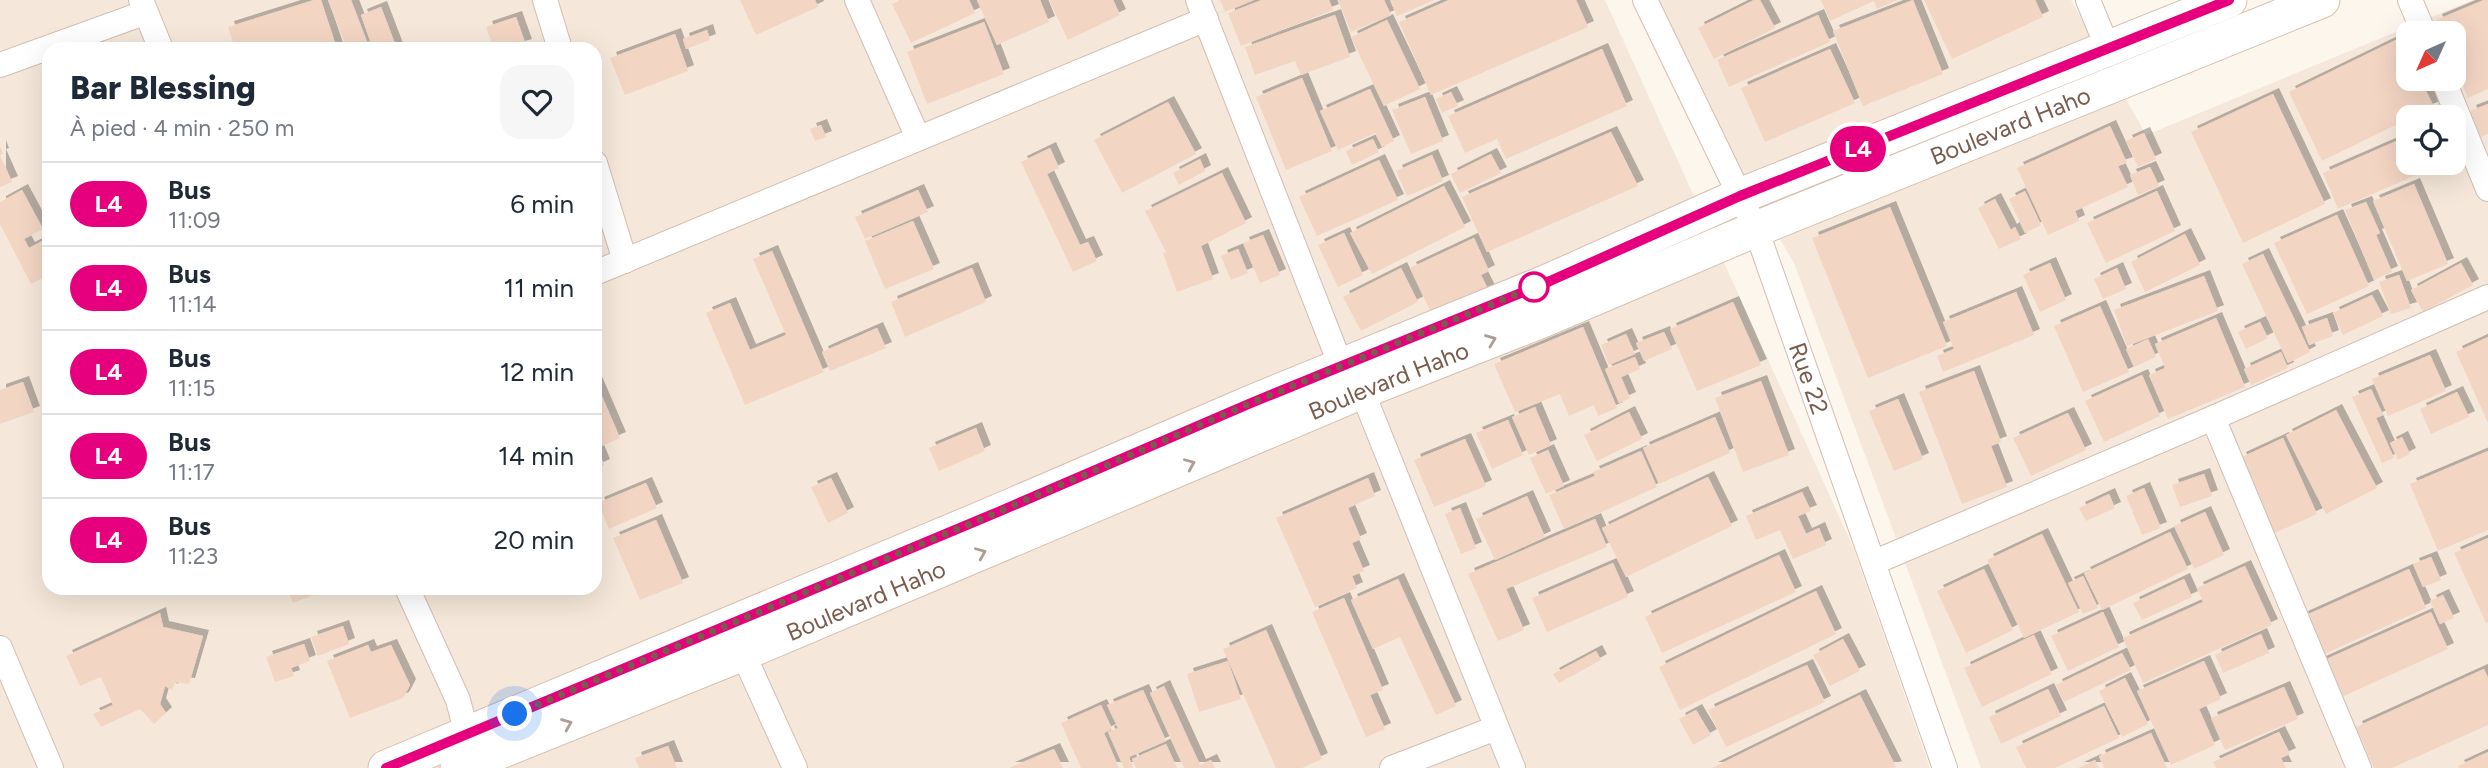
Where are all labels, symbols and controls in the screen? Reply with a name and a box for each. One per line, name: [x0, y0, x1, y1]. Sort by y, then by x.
north arrow: [2396, 21, 2466, 91]
map controls: [2396, 21, 2466, 175]
button: heart: [500, 65, 574, 139]
text: Bar Blessing: [70, 68, 256, 107]
street label: Boulevard Haho: [1926, 80, 2095, 171]
button: locate: [2396, 105, 2466, 175]
text: À pied · 4 min · 250 m: [70, 114, 294, 142]
line badge: L4: [1826, 126, 1890, 172]
text: L4: [1844, 134, 1872, 163]
text: Bus: [168, 174, 211, 206]
text: 6 min: [510, 188, 574, 220]
text: L4: [94, 189, 123, 218]
text: 11:09: [168, 206, 221, 234]
text: Bus: [168, 258, 211, 290]
text: 11 min: [503, 272, 574, 304]
unlabelled marker: [1519, 272, 1549, 302]
text: L4: [94, 273, 123, 302]
text: 11:14: [168, 290, 217, 318]
street label: Boulevard Haho: [1304, 335, 1473, 426]
one-way arrow: [1484, 335, 1496, 349]
street label: Rue 22: [1783, 339, 1835, 418]
text: Bus: [168, 342, 211, 374]
text: 12 min: [500, 356, 574, 388]
text: L4: [94, 357, 123, 386]
text: 11:15: [168, 374, 216, 402]
text: Bus: [168, 426, 211, 458]
text: 14 min: [498, 440, 574, 472]
text: L4: [94, 441, 123, 470]
text: 11:17: [168, 458, 215, 486]
one-way arrow: [1183, 458, 1195, 472]
text: Bus: [168, 510, 211, 542]
text: 20 min: [494, 524, 574, 556]
text: L4: [94, 525, 123, 554]
text: 11:23: [168, 542, 218, 570]
one-way arrow: [974, 547, 986, 561]
street label: Boulevard Haho: [782, 554, 950, 647]
your location: [497, 696, 532, 731]
one-way arrow: [559, 718, 572, 732]

